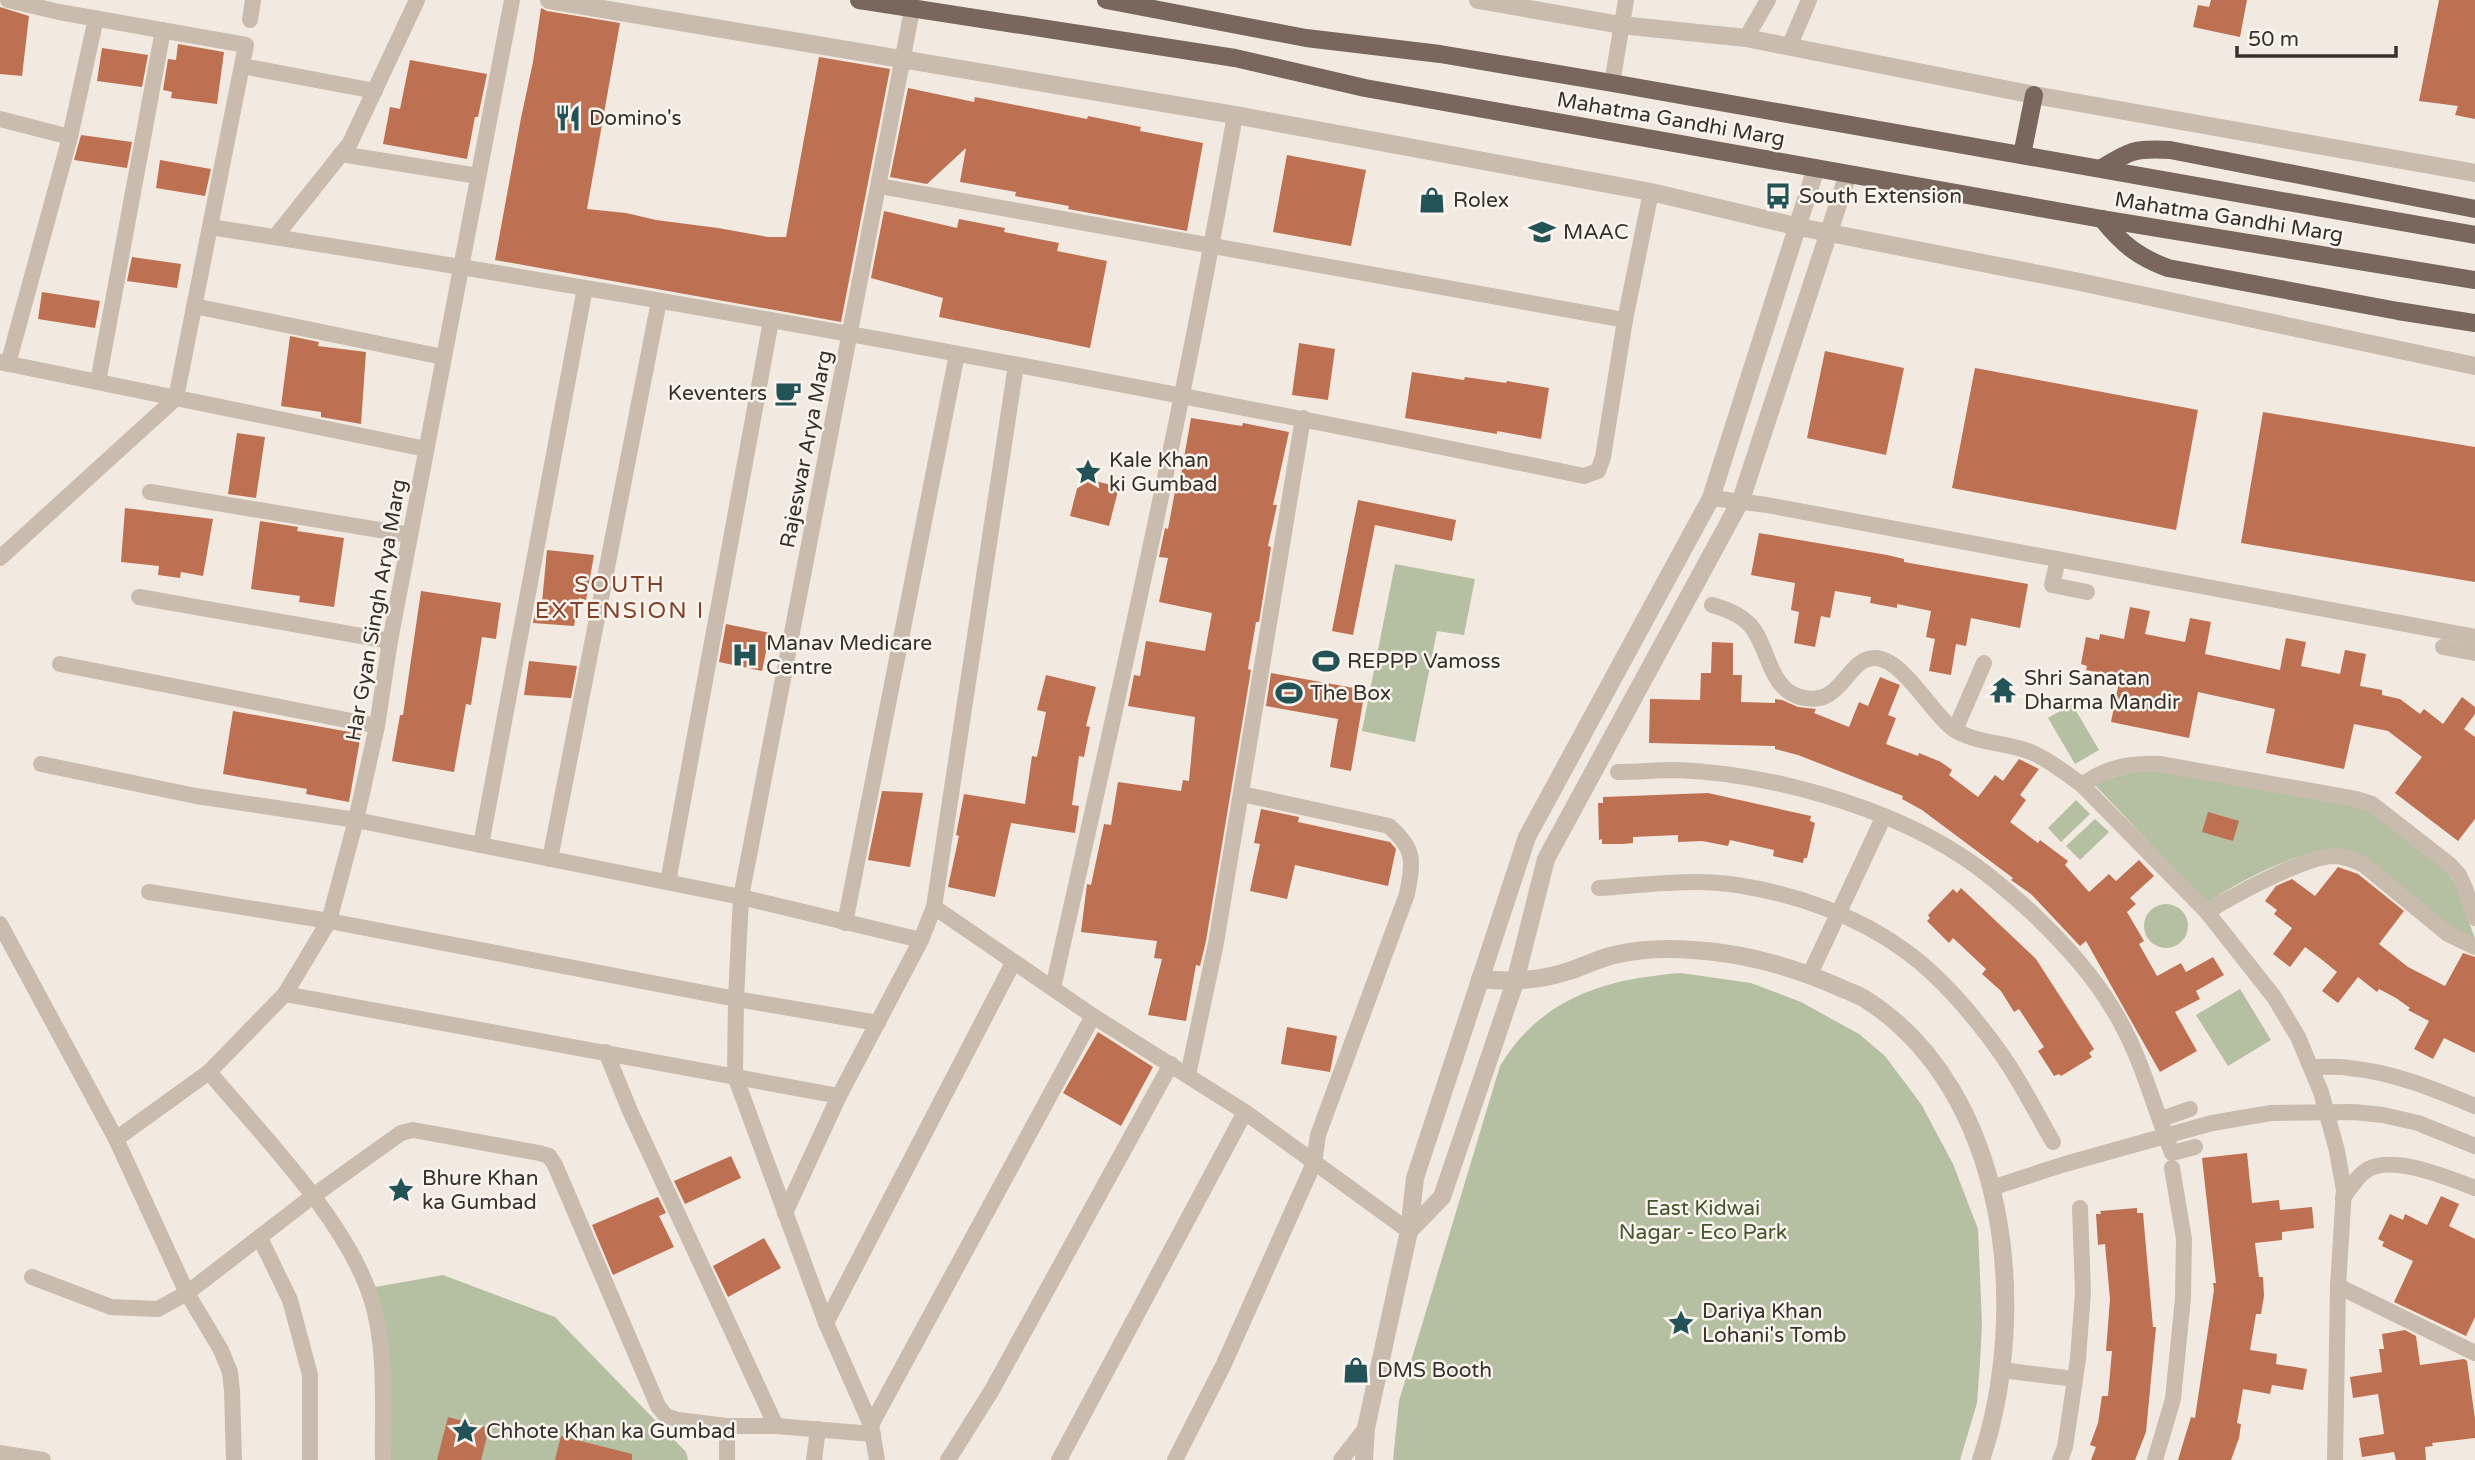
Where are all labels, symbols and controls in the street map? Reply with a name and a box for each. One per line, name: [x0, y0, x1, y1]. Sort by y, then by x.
scale bar: [2237, 14, 2396, 58]
text: 50 m: [2248, 27, 2299, 52]
street label: Mahatma Gandhi Marg: [1555, 87, 1787, 152]
restaurant icon: Domino's: [553, 103, 583, 133]
place label: Domino's: [589, 106, 682, 131]
bus stop icon: South Extension: [1763, 181, 1793, 211]
place label: South Extension: [1799, 184, 1962, 209]
shop icon: Rolex: [1417, 185, 1447, 215]
street label: Mahatma Gandhi Marg: [2113, 187, 2345, 248]
place label: Rolex: [1453, 188, 1509, 213]
school or university icon: MAAC: [1527, 217, 1557, 247]
place label: MAAC: [1563, 220, 1629, 245]
street label: Rajeswar Arya Marg: [775, 348, 838, 550]
cafe icon: Keventers: [773, 378, 803, 408]
place label: Keventers: [668, 381, 767, 406]
place label: Kale Khan ki Gumbad: [1109, 448, 1217, 497]
place icon: Kale Khan ki Gumbad: [1073, 457, 1103, 487]
street label: Har Gyan Singh Arya Marg: [341, 477, 412, 743]
district label: SOUTH EXTENSION I: [535, 571, 705, 625]
place label: Manav Medicare Centre: [766, 631, 932, 680]
hospital icon: Manav Medicare Centre: [730, 640, 760, 670]
sports icon: REPPP Vamoss: [1311, 646, 1341, 676]
place label: REPPP Vamoss: [1347, 649, 1501, 674]
place label: Shri Sanatan Dharma Mandir: [2024, 666, 2180, 715]
temple icon: Shri Sanatan Dharma Mandir: [1988, 675, 2018, 705]
sports icon: The Box: [1274, 678, 1304, 708]
place label: The Box: [1310, 681, 1391, 706]
place label: Bhure Khan ka Gumbad: [422, 1166, 538, 1215]
place icon: Bhure Khan ka Gumbad: [386, 1175, 416, 1205]
park label: East Kidwai Nagar - Eco Park: [1619, 1196, 1787, 1245]
place label: Dariya Khan Lohani's Tomb: [1702, 1299, 1846, 1348]
place icon: Dariya Khan Lohani's Tomb: [1666, 1308, 1696, 1338]
shop icon: DMS Booth: [1341, 1355, 1371, 1385]
place label: DMS Booth: [1377, 1358, 1492, 1383]
place icon: Chhote Khan ka Gumbad: [450, 1416, 480, 1446]
place label: Chhote Khan ka Gumbad: [486, 1419, 736, 1444]

